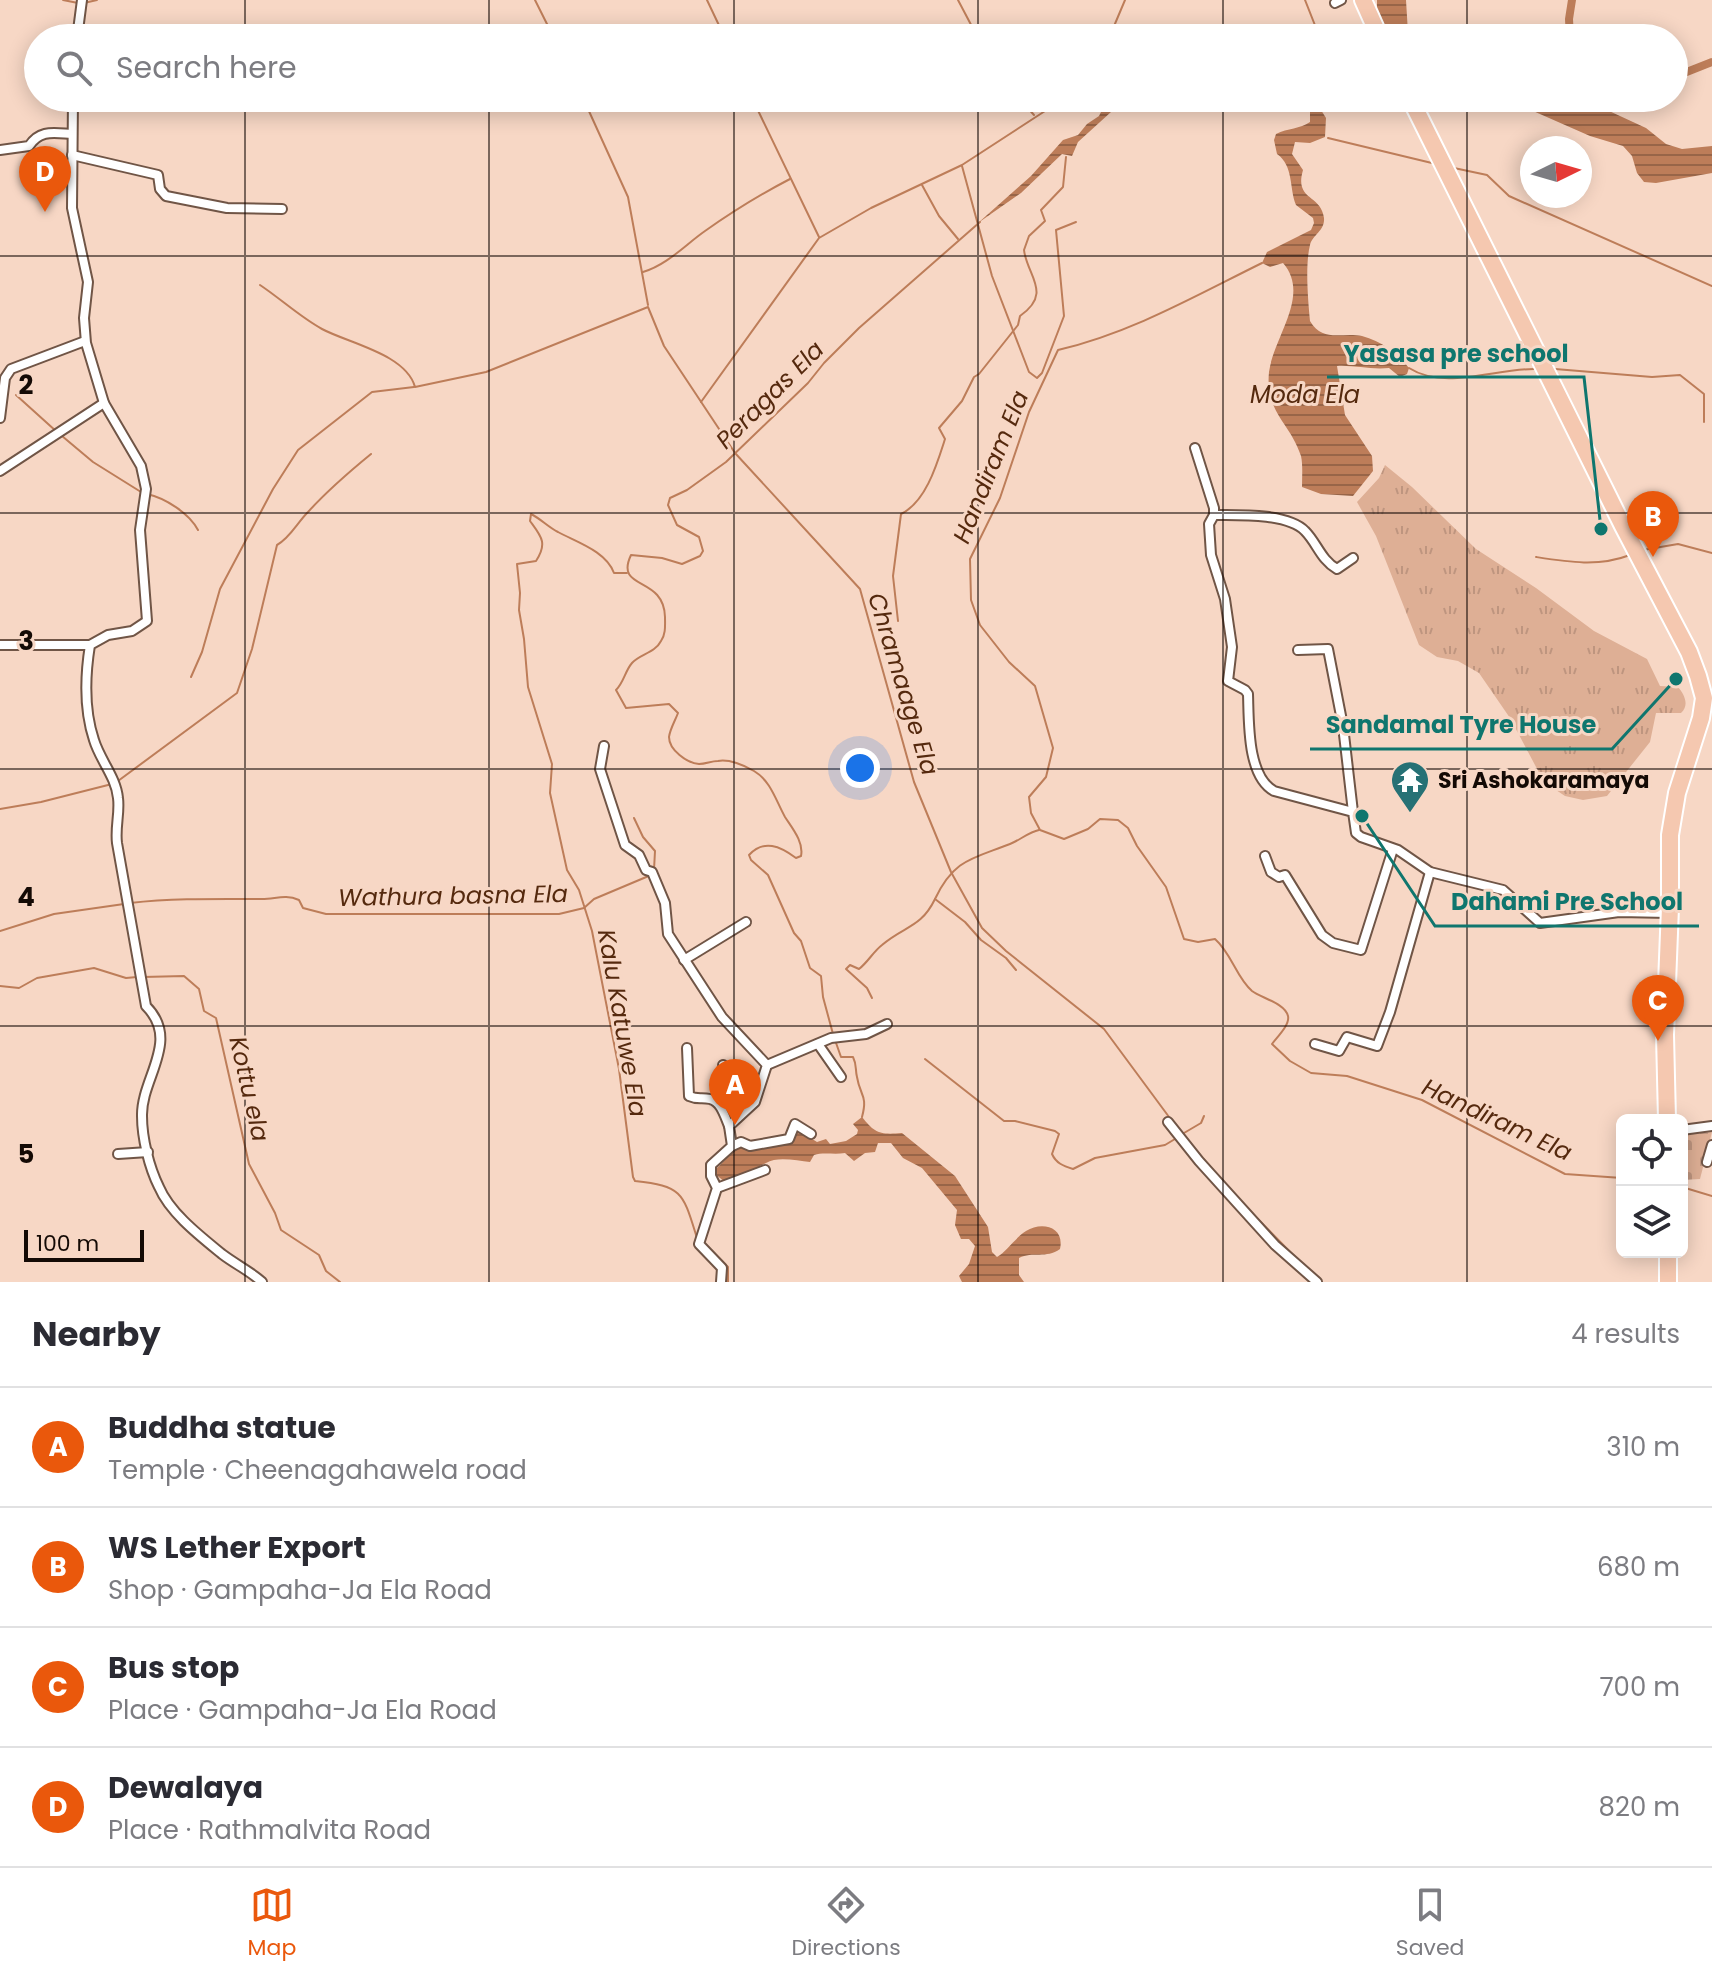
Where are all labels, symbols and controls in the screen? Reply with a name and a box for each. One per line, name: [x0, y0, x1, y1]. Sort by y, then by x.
search box: [24, 24, 1688, 112]
icon: search: [52, 46, 96, 90]
text: Search here: [116, 46, 297, 89]
north arrow: [1520, 136, 1592, 208]
pin: D: [19, 146, 71, 212]
callout: Yasasa pre school: [1327, 329, 1584, 377]
water label: Peragas Ela: [708, 333, 831, 456]
text: Yasasa pre school: [1343, 337, 1569, 370]
text: 2: [19, 367, 34, 403]
water label: Moda Ela: [1250, 378, 1360, 411]
water label: Handiram Ela: [945, 386, 1036, 548]
pin: B: [1627, 491, 1679, 557]
water label: Chramaage Ela: [860, 589, 947, 779]
text: 3: [18, 623, 34, 659]
callout: Sandamal Tyre House: [1310, 701, 1612, 749]
text: Sandamal Tyre House: [1326, 708, 1596, 741]
your location: [840, 748, 880, 788]
temple icon: Sri Ashokaramaya: [1389, 759, 1431, 814]
place label: Sri Ashokaramaya: [1438, 765, 1649, 796]
water label: Wathura basna Ela: [338, 877, 568, 914]
callout: Dahami Pre School: [1435, 878, 1699, 926]
text: 4: [17, 879, 35, 915]
text: Dahami Pre School: [1451, 885, 1683, 918]
water label: Kalu Katuwe Ela: [590, 927, 655, 1119]
pin: C: [1632, 975, 1684, 1041]
water label: Kottu ela: [221, 1033, 278, 1145]
pin: A: [709, 1059, 761, 1125]
water label: Handiram Ela: [1417, 1070, 1578, 1169]
map controls: [1616, 1114, 1688, 1258]
button: locate: [1616, 1114, 1688, 1186]
text: 5: [18, 1136, 34, 1172]
button: layers: [1616, 1186, 1688, 1258]
scale bar: [24, 1226, 144, 1262]
text: 100 m: [36, 1228, 99, 1259]
text: Nearby: [32, 1310, 161, 1358]
text: 4 results: [1571, 1316, 1680, 1352]
text: Buddha statue: [108, 1406, 336, 1449]
text: A: [48, 1429, 68, 1465]
text: 310 m: [1606, 1429, 1680, 1465]
text: Temple · Cheenagahawela road: [108, 1452, 527, 1488]
text: WS Lether Export: [108, 1526, 366, 1569]
text: B: [49, 1549, 67, 1585]
text: 680 m: [1597, 1549, 1680, 1585]
text: Shop · Gampaha-Ja Ela Road: [108, 1572, 492, 1608]
text: Bus stop: [108, 1646, 240, 1689]
text: C: [48, 1669, 68, 1705]
text: 700 m: [1599, 1669, 1680, 1705]
text: Place · Gampaha-Ja Ela Road: [108, 1692, 497, 1728]
text: Dewalaya: [108, 1766, 263, 1809]
text: D: [49, 1789, 67, 1825]
text: 820 m: [1599, 1789, 1680, 1825]
text: Place · Rathmalvita Road: [108, 1812, 431, 1848]
tab: Map: [248, 1883, 296, 1964]
tab: Directions: [791, 1883, 901, 1964]
tab: Saved: [1396, 1883, 1464, 1964]

